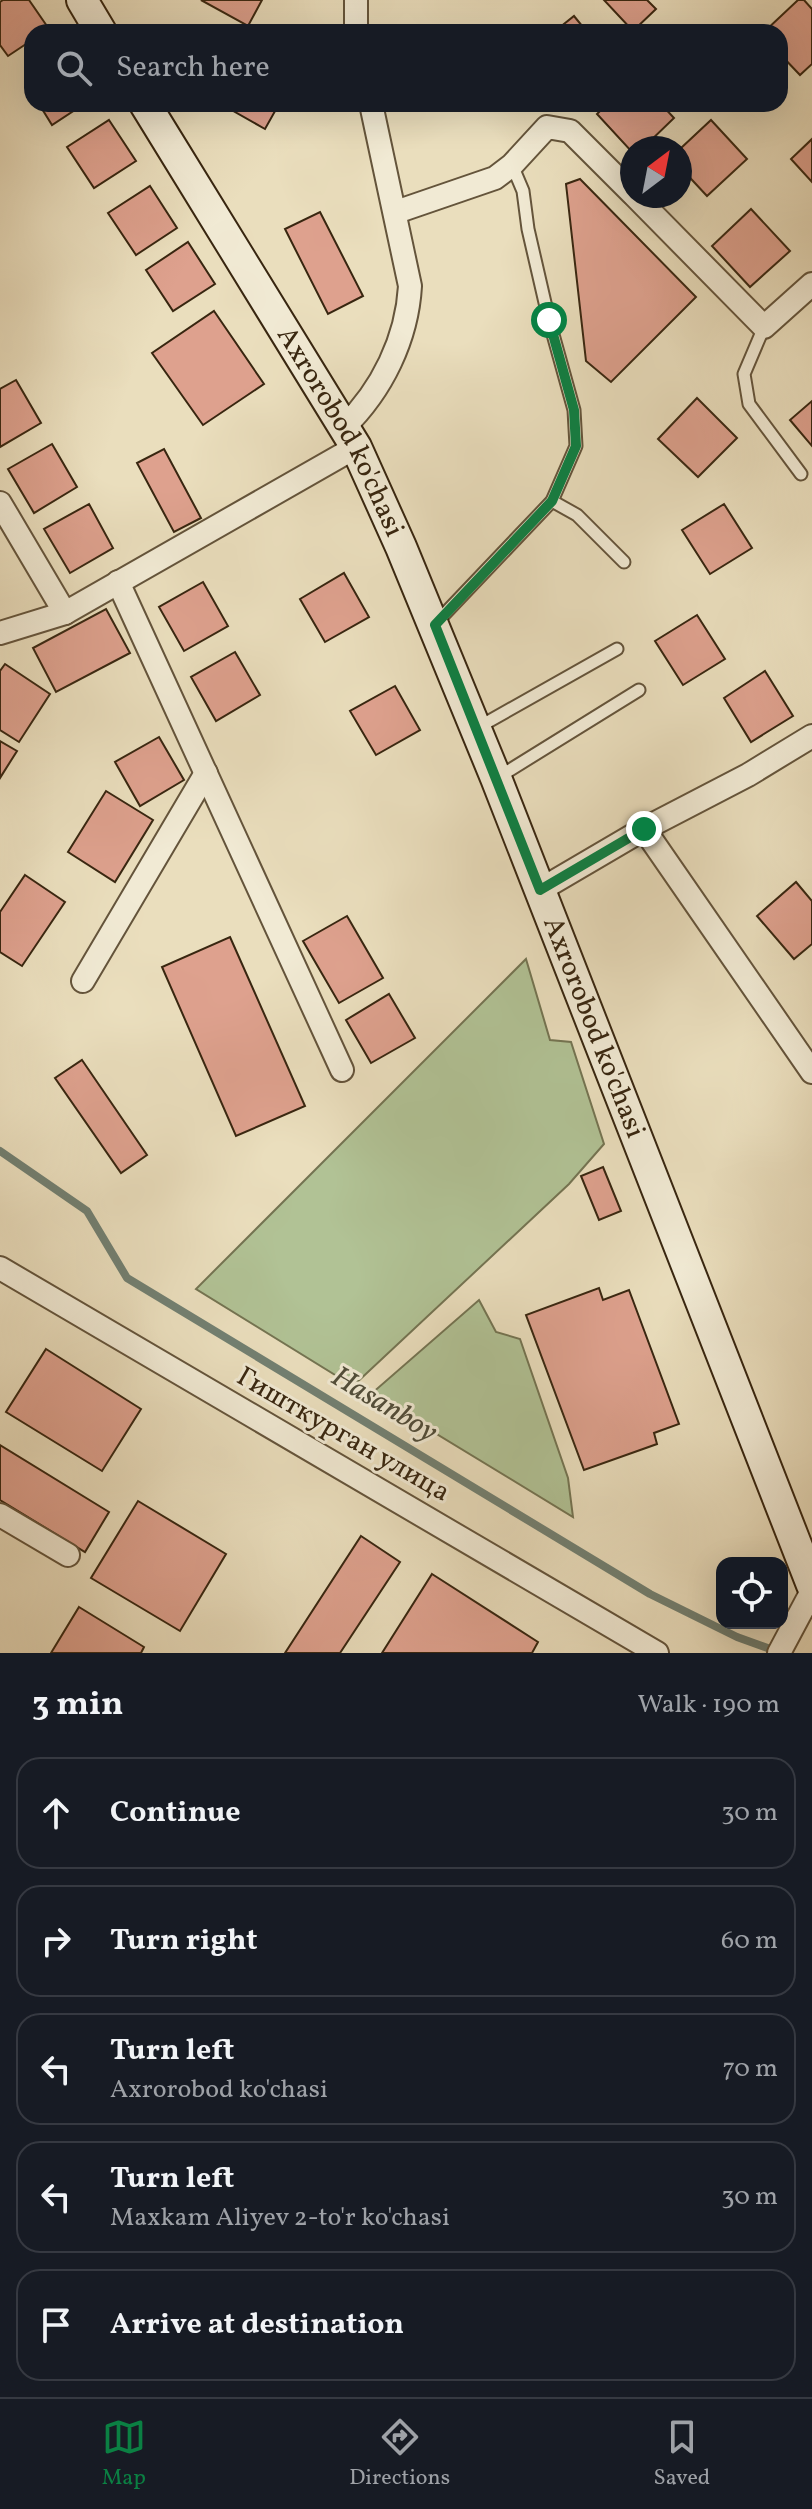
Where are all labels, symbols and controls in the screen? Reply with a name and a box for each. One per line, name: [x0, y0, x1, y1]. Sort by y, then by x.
search box: [24, 24, 788, 112]
icon: search: [52, 46, 96, 90]
text: Search here: [116, 47, 270, 89]
north arrow: [620, 136, 692, 208]
route start: [531, 302, 567, 338]
street label: Axrorobod ko'chasi: [267, 319, 413, 543]
route end: [626, 811, 662, 847]
street label: Axrorobod ko'chasi: [533, 911, 655, 1144]
water label: Hasanboy: [323, 1357, 445, 1453]
street label: Гишткурган улица: [229, 1358, 457, 1512]
map controls: [716, 1557, 788, 1629]
button: locate: [716, 1557, 788, 1629]
text: 3 min: [32, 1682, 123, 1729]
text: Walk · 190 m: [637, 1687, 780, 1723]
icon: ahead: [34, 1791, 78, 1835]
text: Continue: [110, 1792, 241, 1834]
text: 30 m: [721, 1795, 778, 1831]
icon: right: [34, 1919, 78, 1963]
text: Turn right: [110, 1920, 258, 1962]
text: 60 m: [721, 1923, 778, 1959]
text: Turn left: [110, 2030, 234, 2072]
icon: left: [34, 2047, 78, 2091]
text: 70 m: [723, 2051, 778, 2087]
text: Axrorobod ko'chasi: [110, 2072, 328, 2108]
text: Turn left: [110, 2158, 234, 2200]
icon: left: [34, 2175, 78, 2219]
text: 30 m: [721, 2179, 778, 2215]
text: Maxkam Aliyev 2-to'r ko'chasi: [110, 2200, 450, 2236]
icon: arrive: [34, 2303, 78, 2347]
text: Arrive at destination: [110, 2304, 404, 2346]
tab: Map: [102, 2415, 146, 2494]
tab: Directions: [349, 2415, 450, 2494]
tab: Saved: [654, 2415, 710, 2494]

